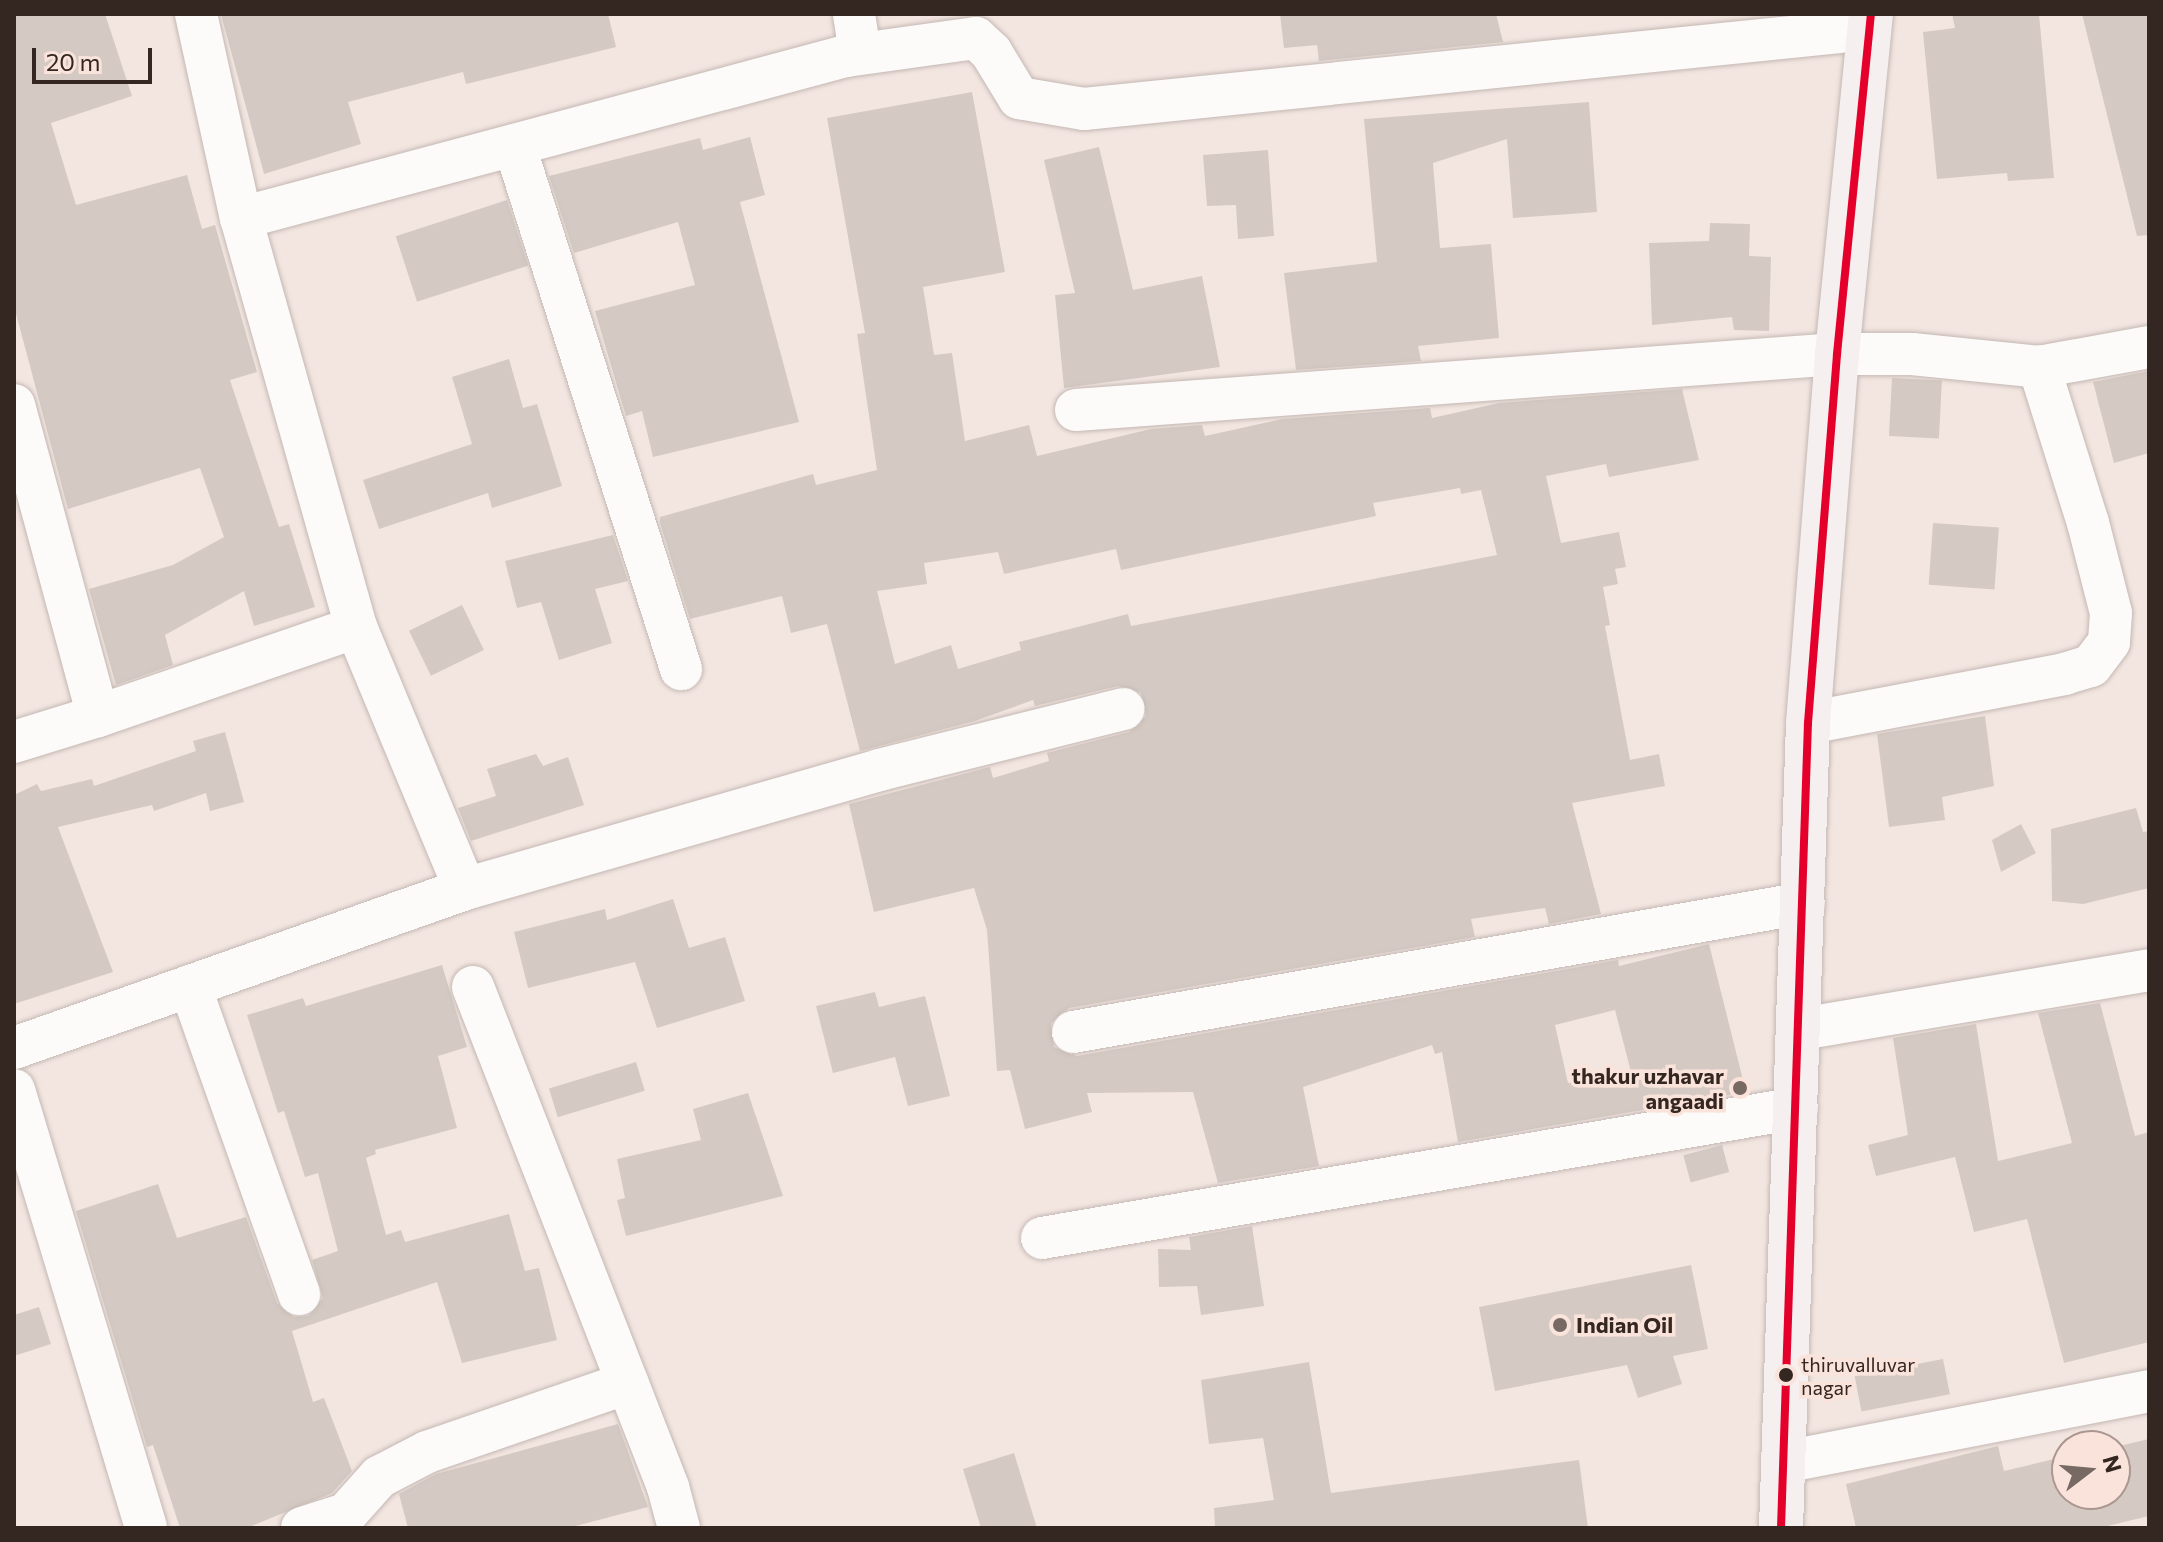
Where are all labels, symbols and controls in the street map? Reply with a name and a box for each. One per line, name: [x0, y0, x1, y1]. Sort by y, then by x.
scale bar: [36, 32, 156, 82]
text: 20 m: [46, 47, 100, 76]
place label: thakur uzhavar angaadi: [1572, 1062, 1724, 1114]
marker: thakur uzhavar angaadi: [1731, 1079, 1749, 1097]
place label: Indian Oil: [1576, 1312, 1673, 1338]
marker: Indian Oil: [1551, 1316, 1569, 1334]
place label: thiruvalluvar nagar: [1801, 1352, 1915, 1399]
marker: thiruvalluvar nagar: [1778, 1367, 1794, 1383]
north arrow: [2051, 1430, 2131, 1510]
text: N: [2097, 1452, 2128, 1475]

